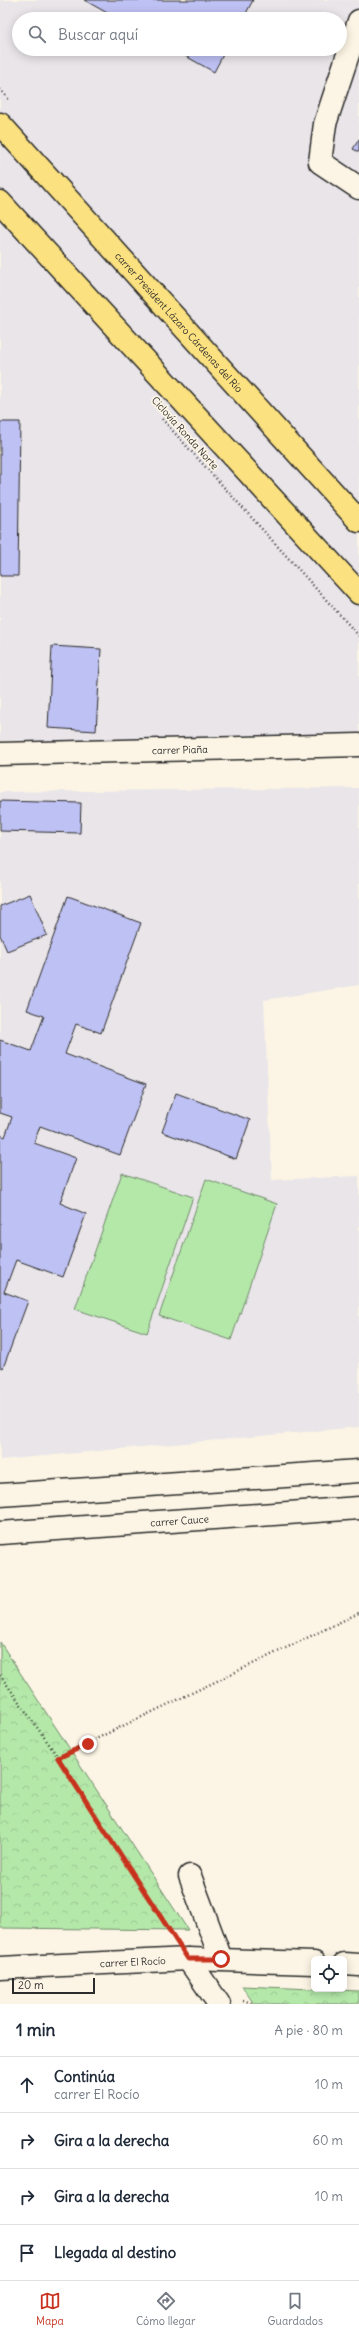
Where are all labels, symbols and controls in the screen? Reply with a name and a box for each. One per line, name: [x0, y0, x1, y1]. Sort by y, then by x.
search box: [12, 12, 347, 56]
icon: search: [26, 23, 48, 45]
text: Buscar aquí: [58, 25, 138, 44]
street label: carrer President Lázaro Cárdenas del Río: [112, 249, 246, 395]
street label: Ciclovía Ronda Norte: [149, 394, 221, 472]
street label: carrer Piaña: [152, 742, 208, 757]
street label: carrer Cauce: [150, 1512, 209, 1529]
route end: [79, 1735, 97, 1753]
route start: [212, 1950, 230, 1968]
street label: carrer El Rocío: [100, 1954, 166, 1970]
map controls: [311, 1956, 347, 1992]
button: locate: [311, 1956, 347, 1992]
scale bar: [12, 1976, 95, 1995]
text: 20 m: [18, 1978, 44, 1992]
text: 1 min: [16, 2019, 55, 2041]
text: A pie · 80 m: [275, 2022, 343, 2039]
text: Continúa: [54, 2067, 115, 2086]
icon: ahead: [16, 2074, 38, 2096]
text: 10 m: [315, 2076, 343, 2093]
text: carrer El Rocío: [54, 2086, 140, 2103]
icon: right: [16, 2130, 38, 2152]
text: Gira a la derecha: [54, 2131, 169, 2150]
text: 60 m: [312, 2132, 343, 2149]
icon: right: [16, 2186, 38, 2208]
text: Gira a la derecha: [54, 2187, 169, 2206]
text: 10 m: [315, 2188, 343, 2205]
icon: arrive: [16, 2242, 38, 2264]
text: Llegada al destino: [54, 2243, 176, 2262]
tab: Mapa: [36, 2290, 64, 2328]
tab: Cómo llegar: [136, 2290, 195, 2328]
tab: Guardados: [268, 2290, 323, 2328]

